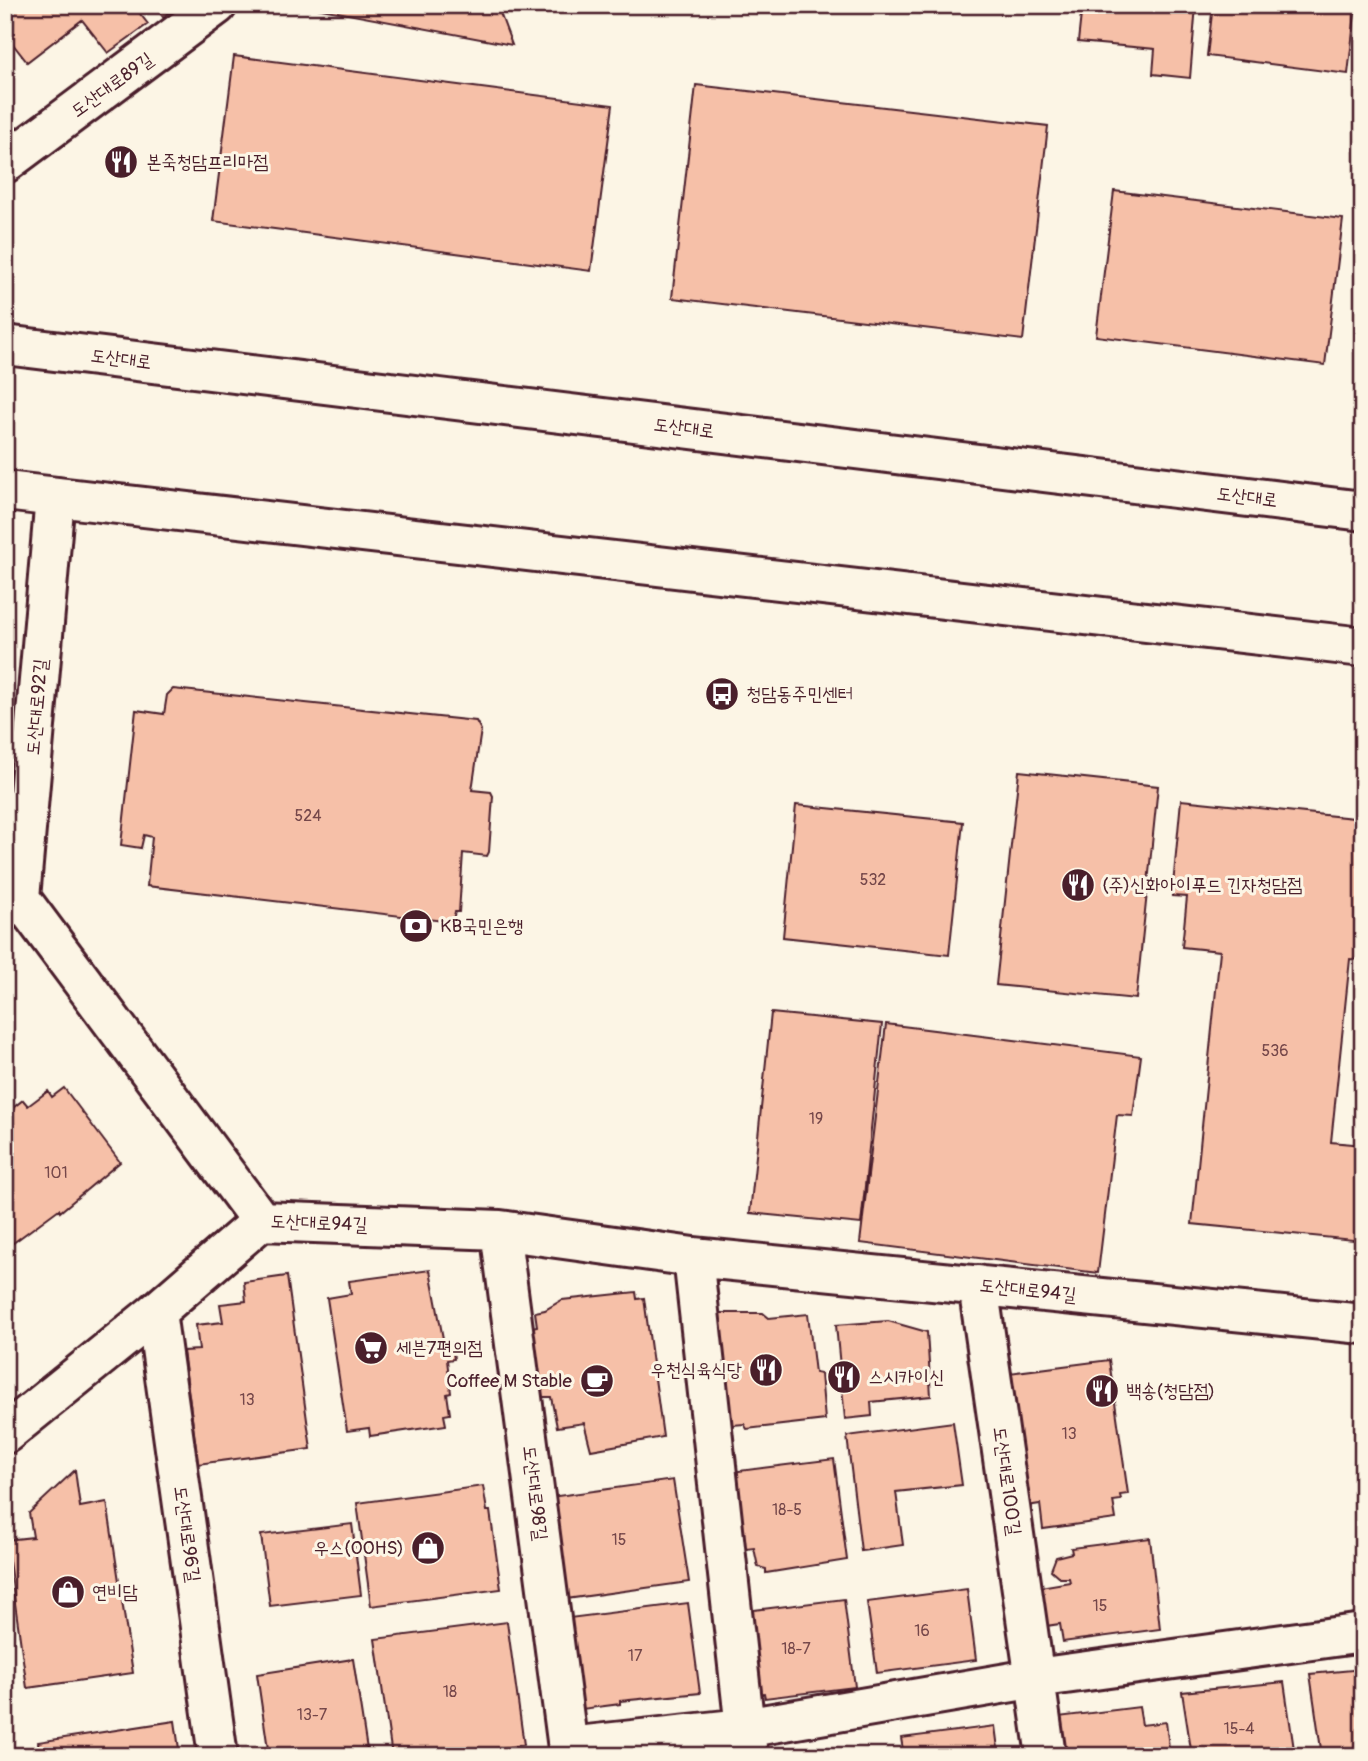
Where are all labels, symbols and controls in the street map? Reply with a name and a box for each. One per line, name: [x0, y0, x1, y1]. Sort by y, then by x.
street label: 도산대로89길: [66, 47, 158, 123]
restaurant icon: 본죽청담프리마점: [102, 143, 140, 181]
place label: 본죽청담프리마점: [146, 150, 268, 174]
street label: 도산대로: [89, 343, 153, 375]
street label: 도산대로: [652, 412, 716, 444]
street label: 도산대로: [1215, 481, 1279, 513]
street label: 도산대로92길: [21, 658, 53, 756]
bus stop icon: 청담동주민센터: [703, 675, 741, 713]
place label: 청담동주민센터: [746, 682, 853, 706]
house number: 524: [295, 806, 321, 826]
restaurant icon: (주)신화아이푸드 긴자청담점: [1059, 866, 1097, 904]
house number: 532: [860, 870, 886, 890]
place label: (주)신화아이푸드 긴자청담점: [1102, 873, 1302, 897]
bank icon: KB국민은행: [397, 907, 435, 945]
place label: KB국민은행: [440, 914, 523, 938]
house number: 536: [1262, 1041, 1288, 1061]
house number: 19: [809, 1109, 823, 1129]
house number: 101: [44, 1163, 68, 1183]
street label: 도산대로94길: [270, 1209, 368, 1237]
street label: 도산대로94길: [978, 1273, 1078, 1307]
supermarket icon: 세븐7편의점: [352, 1329, 390, 1367]
place label: 세븐7편의점: [396, 1336, 483, 1360]
restaurant icon: 우천식육식당: [747, 1351, 785, 1389]
place label: 우천식육식당: [650, 1358, 742, 1382]
restaurant icon: 스시카이신: [825, 1358, 863, 1396]
cafe icon: Coffee M Stable: [578, 1362, 616, 1400]
place label: 스시카이신: [868, 1365, 944, 1389]
place label: Coffee M Stable: [446, 1369, 573, 1393]
restaurant icon: 백송(청담점): [1083, 1372, 1121, 1410]
place label: 백송(청담점): [1126, 1379, 1215, 1403]
house number: 13: [239, 1390, 255, 1410]
house number: 13: [1061, 1424, 1077, 1444]
street label: 도산대로100길: [987, 1425, 1027, 1537]
street label: 도산대로98길: [517, 1444, 553, 1542]
street label: 도산대로96길: [168, 1484, 206, 1584]
house number: 18-5: [772, 1500, 802, 1520]
shop icon: 우스(OOHS): [409, 1529, 447, 1567]
house number: 15: [612, 1530, 626, 1550]
place label: 우스(OOHS): [313, 1536, 404, 1560]
shop icon: 연비담: [49, 1573, 87, 1611]
place label: 연비담: [92, 1580, 138, 1604]
house number: 15: [1093, 1596, 1107, 1616]
house number: 16: [914, 1621, 930, 1641]
house number: 18-7: [781, 1639, 811, 1659]
house number: 17: [628, 1646, 643, 1666]
house number: 18: [443, 1682, 457, 1702]
house number: 13-7: [297, 1705, 328, 1725]
house number: 15-4: [1223, 1719, 1255, 1739]

